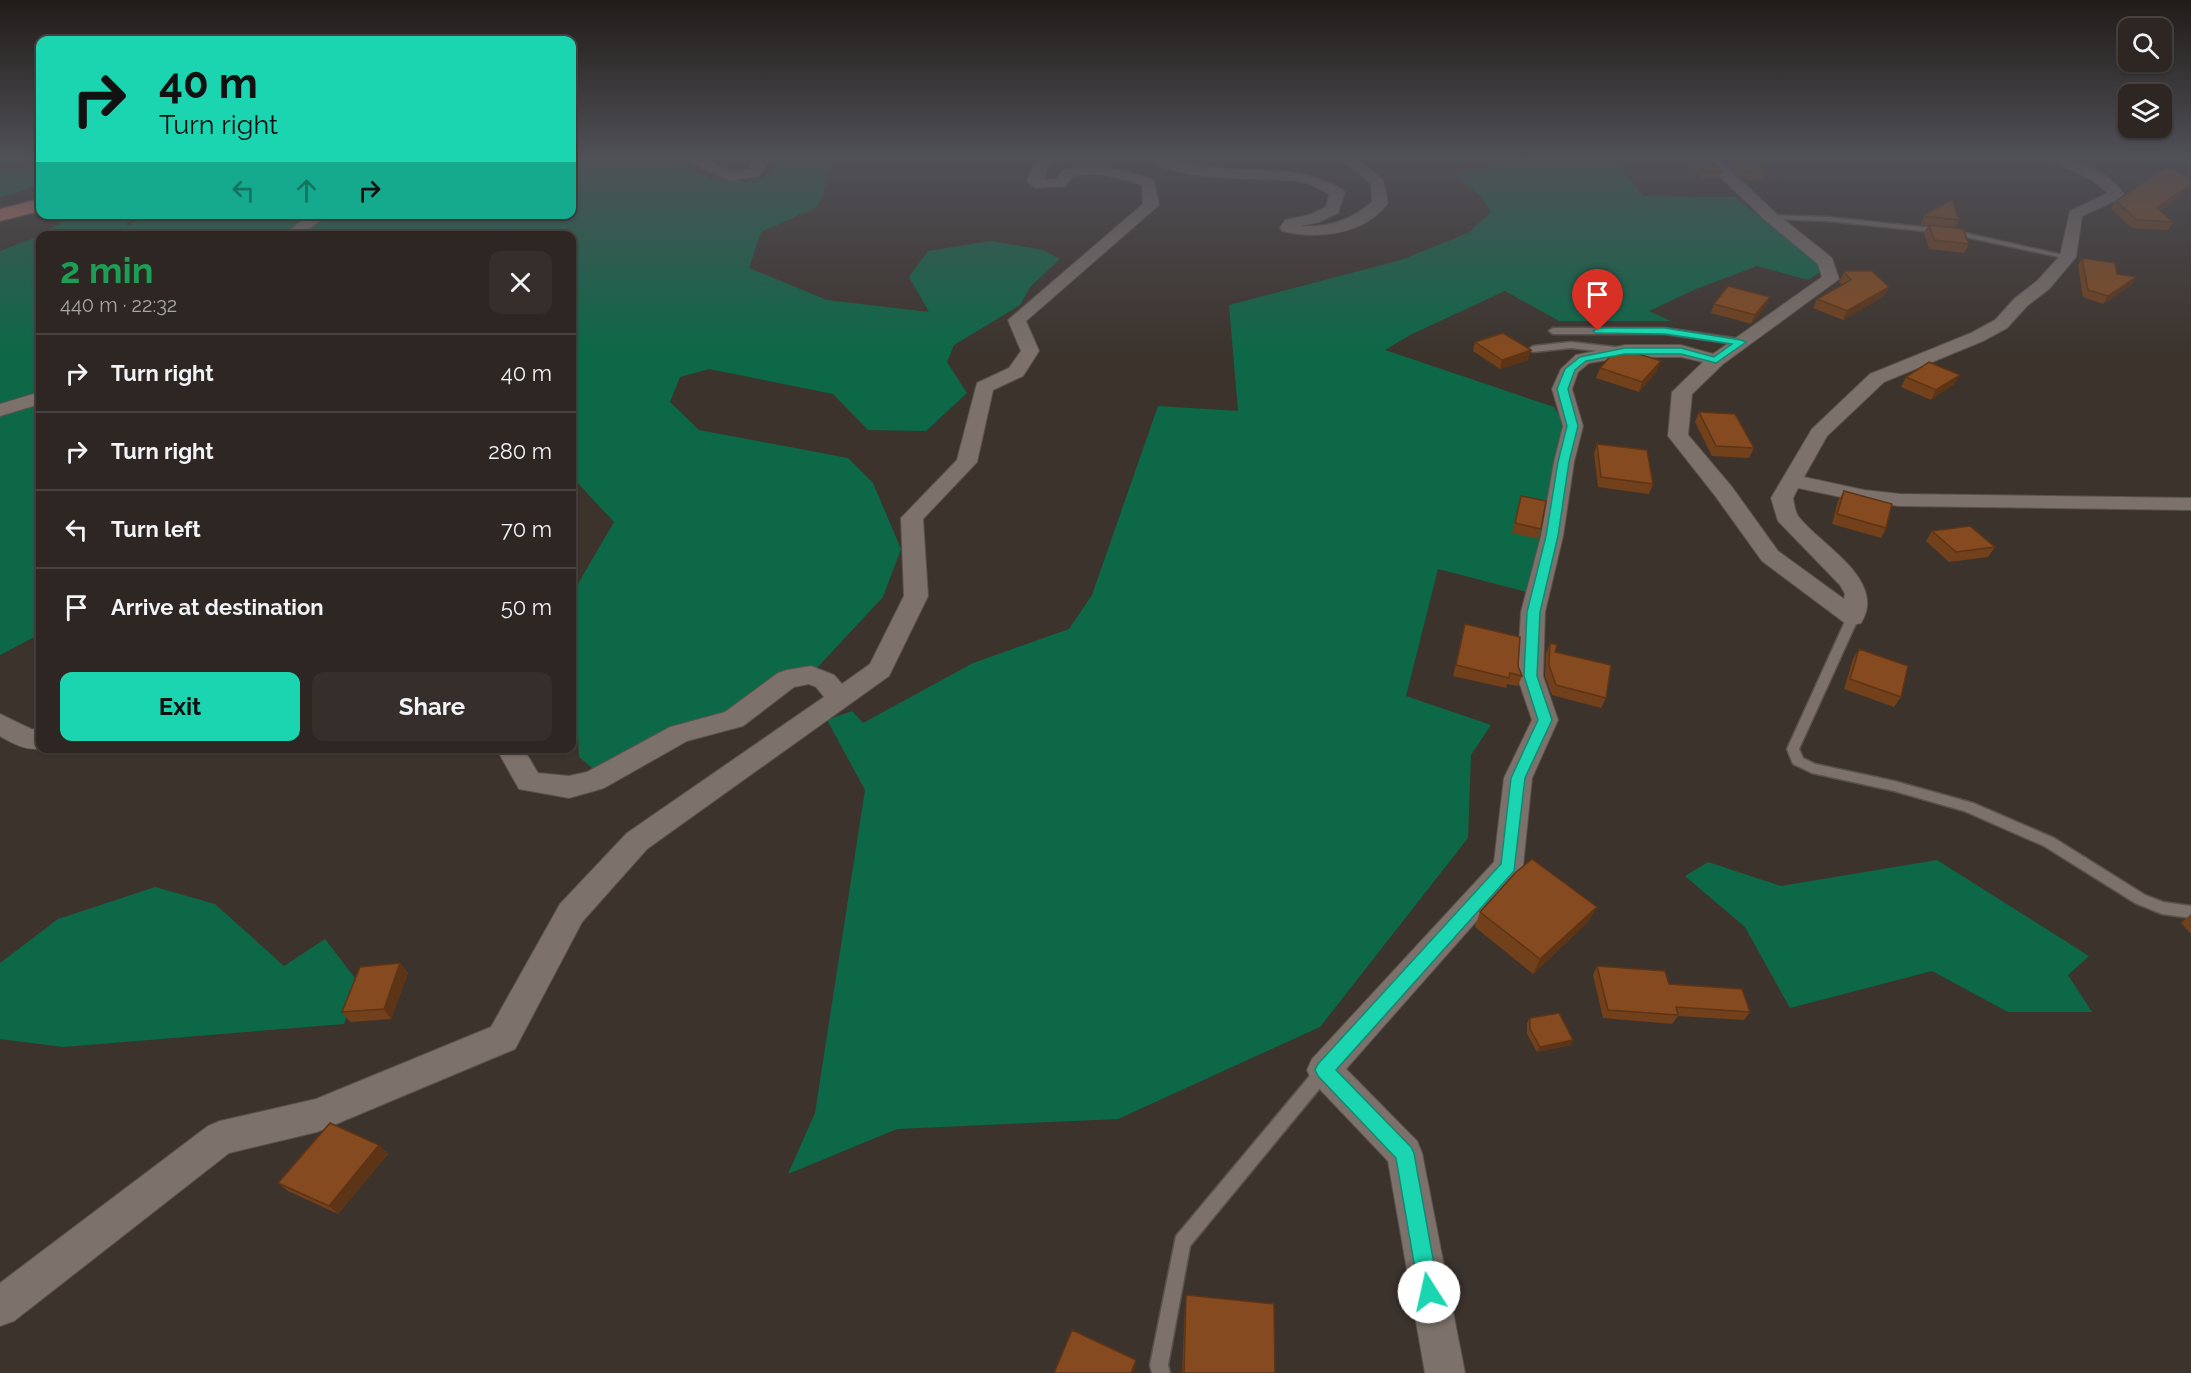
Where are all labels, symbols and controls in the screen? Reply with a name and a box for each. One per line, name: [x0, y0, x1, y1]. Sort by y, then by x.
map controls: [2118, 18, 2172, 138]
button: search: [2118, 18, 2172, 72]
text: 40 m: [159, 59, 258, 108]
icon: right: [60, 60, 138, 138]
button: layers: [2118, 84, 2172, 138]
text: Turn right: [159, 109, 278, 140]
icon: left: [227, 174, 260, 207]
icon: ahead: [290, 174, 323, 207]
icon: right: [353, 174, 386, 207]
text: 2 min: [60, 249, 153, 291]
button: close: [489, 251, 552, 314]
pin: [1572, 269, 1623, 331]
icon: arrive: [1581, 278, 1614, 311]
text: 440 m · 22:32: [60, 293, 177, 317]
icon: right: [60, 357, 93, 390]
text: Turn right: [111, 360, 214, 386]
text: 40 m: [501, 360, 552, 386]
icon: right: [60, 435, 93, 468]
text: Turn right: [111, 438, 214, 464]
text: 280 m: [488, 438, 552, 464]
icon: left: [60, 513, 93, 546]
text: Turn left: [111, 516, 201, 542]
text: 70 m: [501, 516, 552, 542]
icon: arrive: [60, 591, 93, 624]
text: Arrive at destination: [111, 594, 324, 620]
text: 50 m: [501, 594, 552, 620]
button: Exit: [60, 672, 300, 741]
button: Share: [312, 672, 552, 741]
position arrow: [1397, 1260, 1461, 1324]

